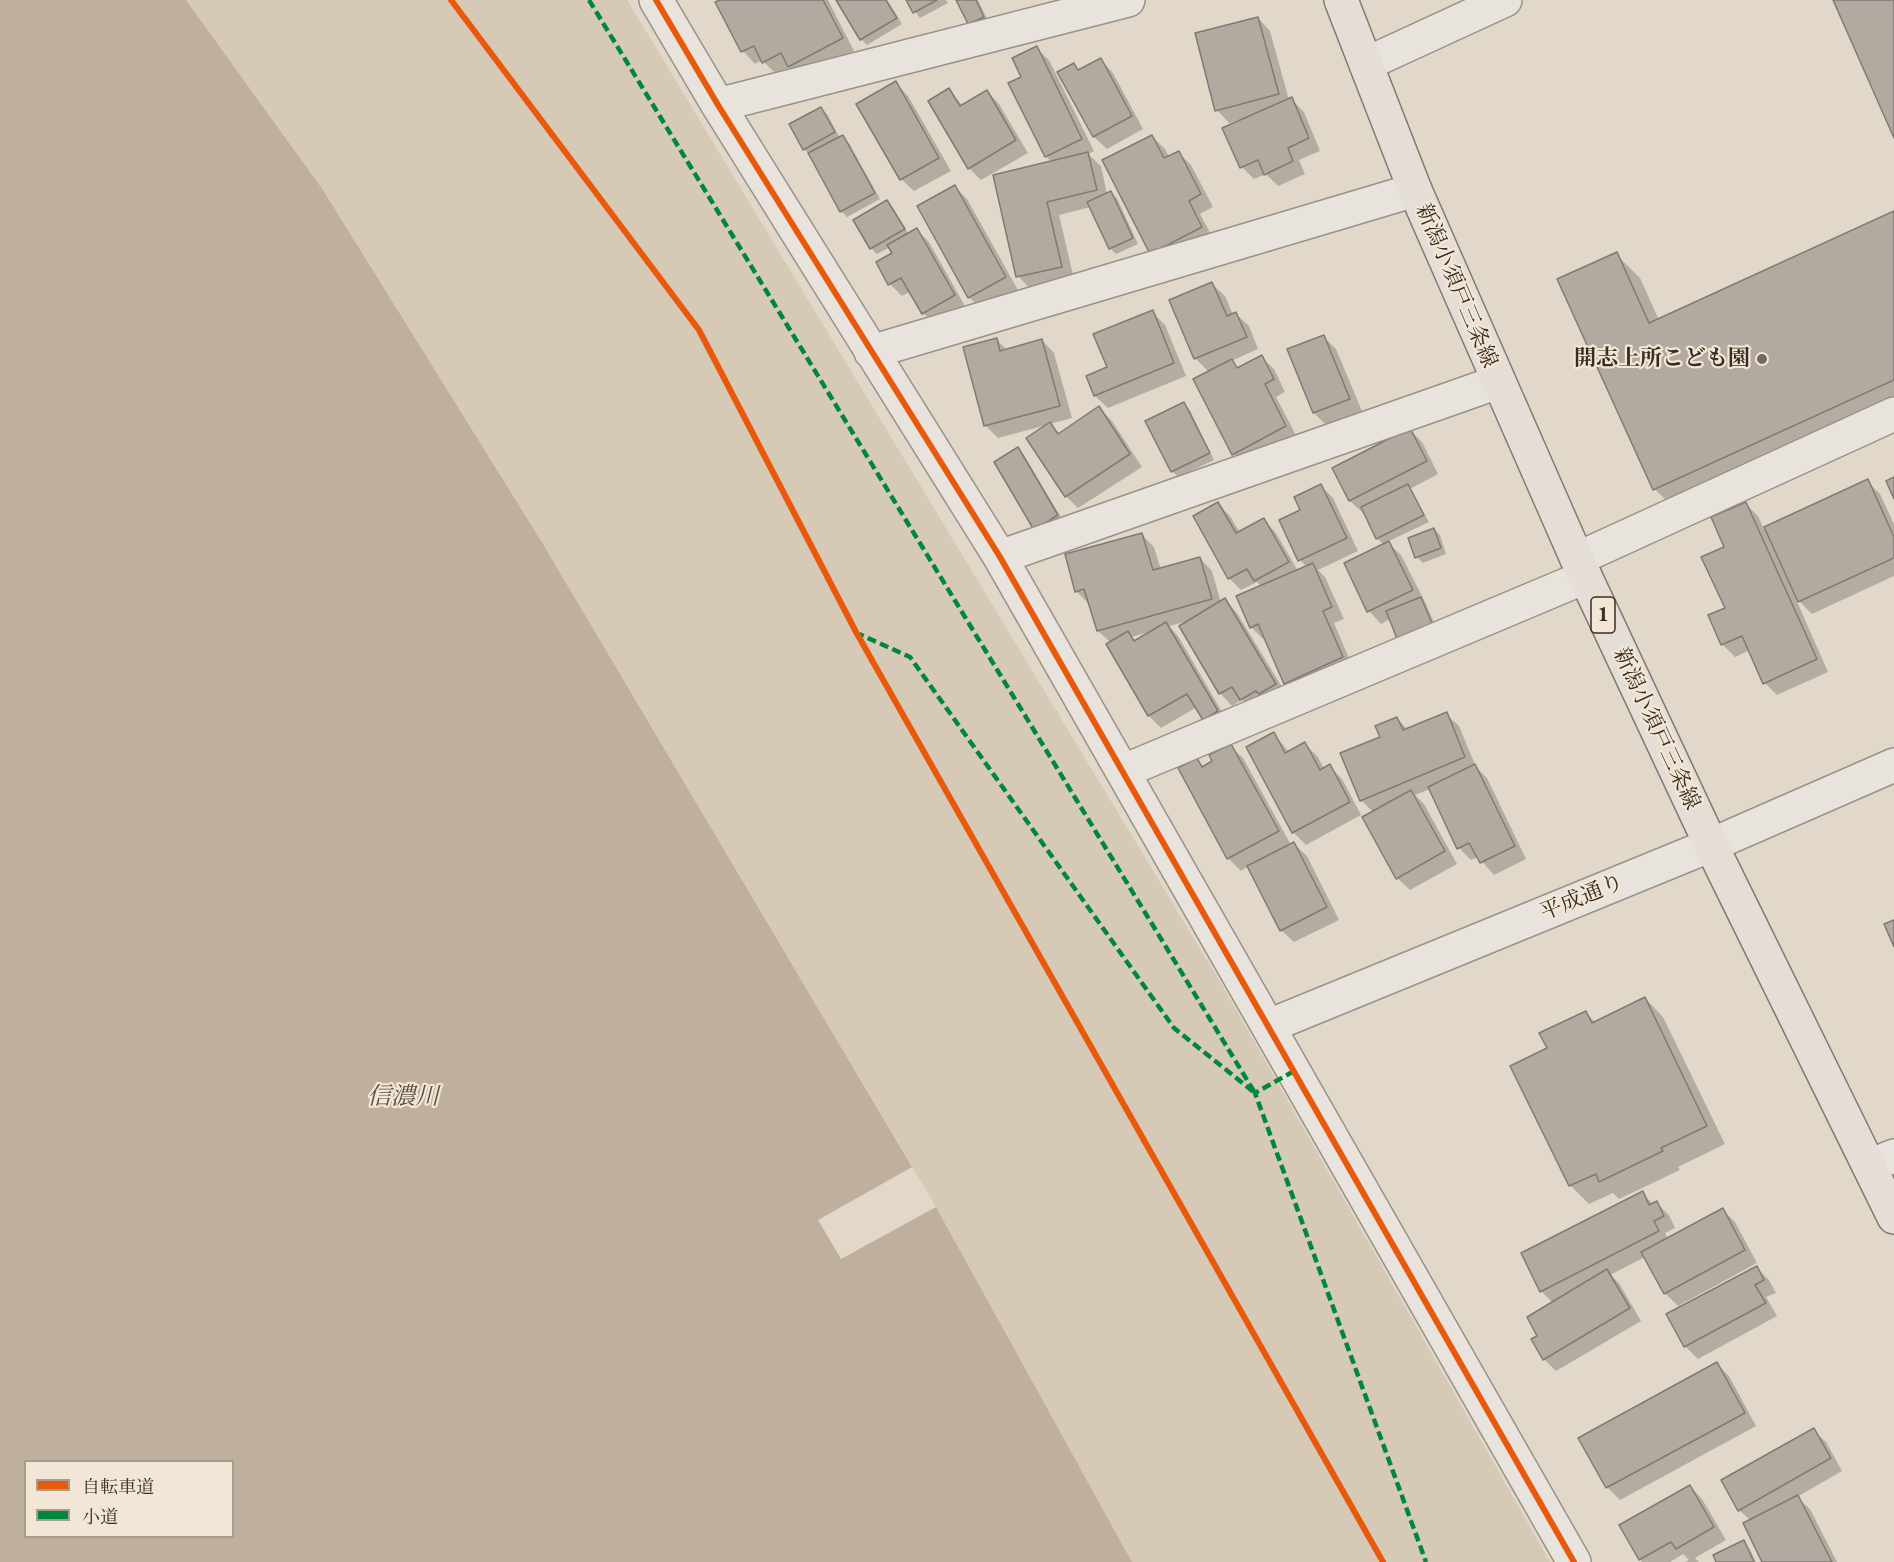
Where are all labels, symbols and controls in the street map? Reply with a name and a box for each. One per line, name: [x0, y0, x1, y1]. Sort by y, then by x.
street label: 新潟小須戸三条線: [1409, 200, 1503, 372]
place label: 開志上所こども園: [1574, 346, 1750, 372]
marker: 開志上所こども園: [1755, 352, 1769, 366]
road number: 1: [1591, 597, 1615, 633]
street label: 新潟小須戸三条線: [1607, 644, 1705, 814]
street label: 平成通り: [1536, 869, 1628, 927]
water label: 信濃川: [367, 1083, 439, 1111]
legend: [24, 1460, 234, 1538]
text: 自転車道: [82, 1475, 154, 1498]
text: 小道: [82, 1505, 118, 1528]

